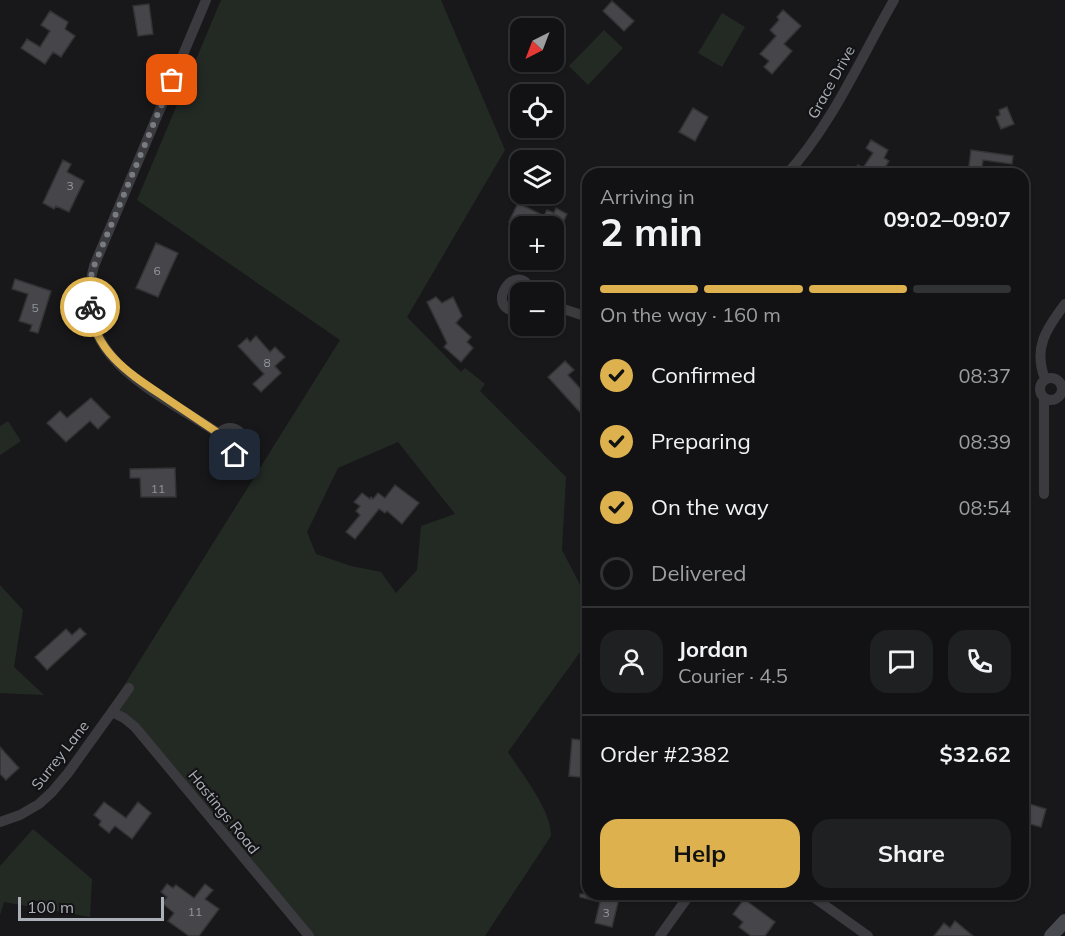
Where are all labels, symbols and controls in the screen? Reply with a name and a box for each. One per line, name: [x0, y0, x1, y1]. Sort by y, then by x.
north arrow: [510, 18, 564, 72]
map controls: [510, 18, 564, 336]
street label: Grace Drive: [803, 42, 859, 122]
pin: [146, 54, 197, 105]
icon: bag: [155, 63, 188, 96]
button: locate: [510, 84, 564, 138]
button: layers: [510, 150, 564, 204]
house number: 3: [66, 178, 74, 193]
text: Arriving in: [600, 184, 695, 209]
text: 09:02–09:07: [883, 205, 1011, 233]
text: 2 min: [600, 207, 703, 256]
button: +: [510, 216, 564, 270]
house number: 6: [153, 263, 161, 278]
courier: [60, 277, 120, 337]
button: −: [510, 282, 564, 336]
icon: bike: [74, 291, 107, 324]
house number: 5: [31, 300, 39, 315]
text: On the way · 160 m: [600, 302, 781, 327]
house number: 8: [263, 355, 271, 370]
icon: check: [600, 359, 633, 392]
text: Confirmed: [651, 361, 756, 389]
text: 08:37: [958, 363, 1011, 388]
icon: check: [600, 425, 633, 458]
text: Preparing: [651, 427, 751, 455]
pin: [209, 429, 260, 480]
text: 08:39: [958, 429, 1011, 454]
icon: home: [218, 438, 251, 471]
house number: 11: [151, 481, 165, 496]
icon: check: [600, 491, 633, 524]
text: On the way: [651, 493, 769, 521]
text: 08:54: [958, 495, 1011, 520]
text: Delivered: [651, 559, 746, 587]
button: person: [600, 630, 663, 693]
button: chat: [870, 630, 933, 693]
button: phone: [948, 630, 1011, 693]
text: Jordan: [678, 635, 748, 663]
text: Courier · 4.5: [678, 663, 788, 688]
street label: Surrey Lane: [27, 716, 93, 794]
text: Order #2382: [600, 740, 730, 768]
text: $32.62: [940, 740, 1011, 768]
street label: Hastings Road: [184, 766, 264, 858]
button: Help: [600, 819, 800, 888]
button: Share: [812, 819, 1011, 888]
scale bar: [18, 894, 164, 922]
text: 100 m: [27, 897, 74, 917]
house number: 11: [188, 904, 202, 919]
house number: 3: [602, 905, 610, 920]

